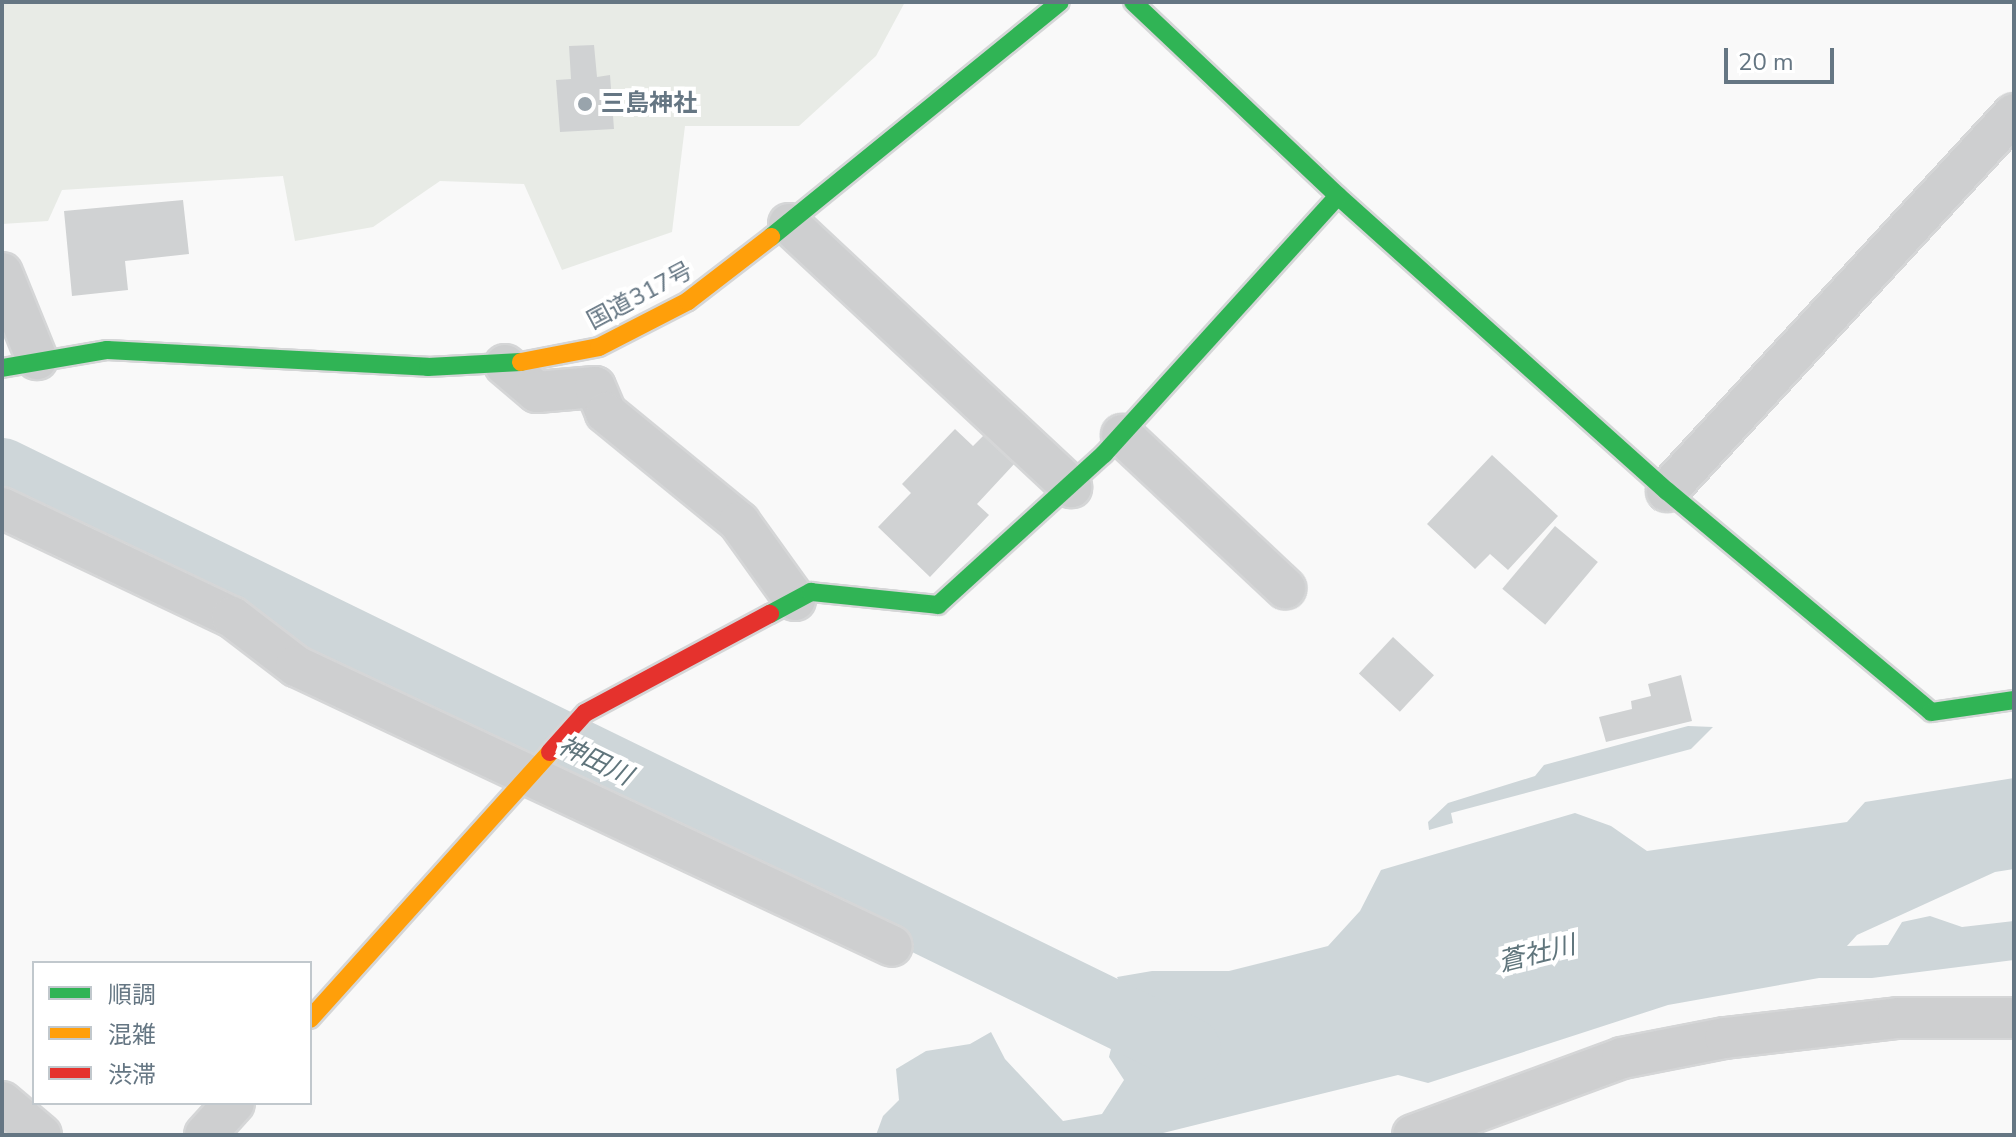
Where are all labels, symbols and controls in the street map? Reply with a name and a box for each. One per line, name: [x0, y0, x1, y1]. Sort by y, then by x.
scale bar: [1728, 32, 1838, 82]
text: 20 m: [1738, 46, 1794, 78]
place label: 三島神社: [601, 90, 697, 118]
marker: 三島神社: [576, 95, 594, 113]
street label: 国道317号: [582, 256, 698, 336]
water label: 神田川: [553, 730, 637, 792]
water label: 蒼社川: [1495, 929, 1579, 979]
legend: [32, 961, 312, 1105]
text: 順調: [108, 979, 156, 1011]
text: 混雑: [108, 1019, 156, 1051]
text: 渋滞: [108, 1059, 156, 1091]

